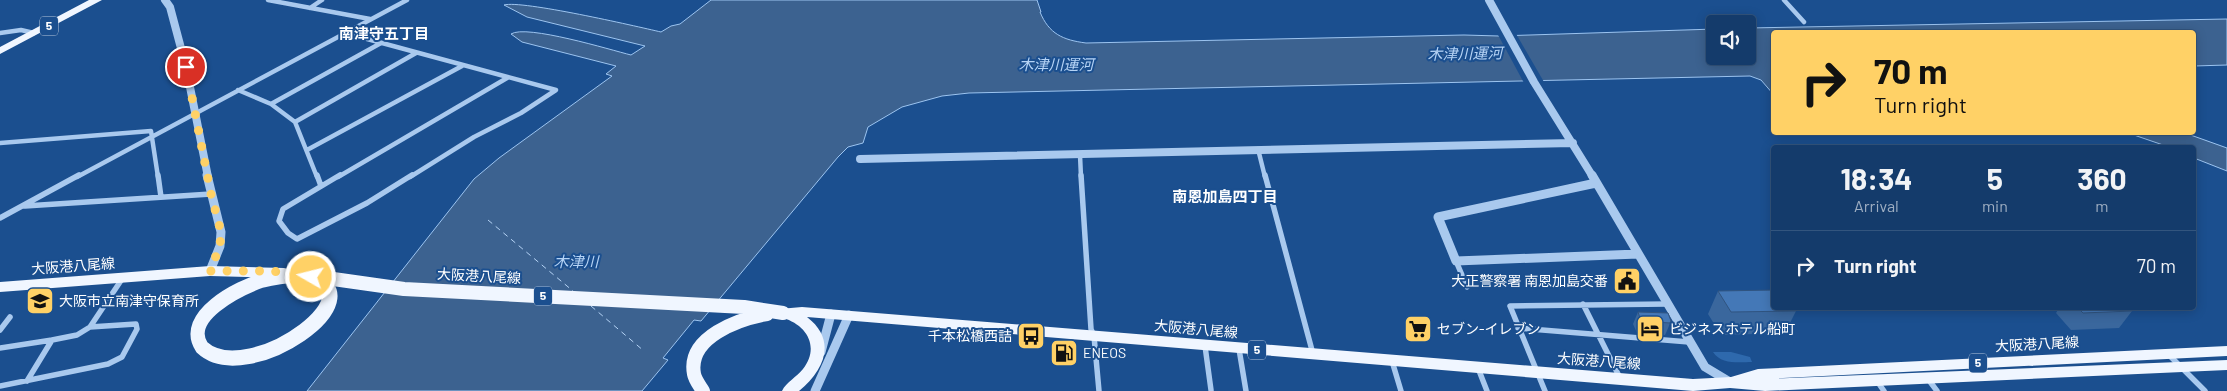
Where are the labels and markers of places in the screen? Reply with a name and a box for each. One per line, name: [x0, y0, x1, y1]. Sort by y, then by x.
pin: [165, 46, 207, 88]
public building icon: 大正警察署 南恩加島交番: [1612, 266, 1642, 296]
place label: 大正警察署 南恩加島交番: [1451, 272, 1608, 289]
school or university icon: 大阪市立南津守保育所: [25, 286, 55, 316]
place label: 大阪市立南津守保育所: [59, 292, 199, 309]
supermarket icon: セブン-イレブン: [1403, 314, 1433, 344]
hotel icon: ビジネスホテル船町: [1635, 314, 1665, 344]
place label: セブン-イレブン: [1437, 320, 1541, 337]
place label: ビジネスホテル船町: [1669, 320, 1795, 337]
bus stop icon: 千本松橋西詰: [1016, 321, 1046, 351]
place label: 千本松橋西詰: [928, 327, 1012, 344]
fuel station icon: ENEOS: [1049, 338, 1079, 368]
place label: ENEOS: [1083, 344, 1126, 361]

